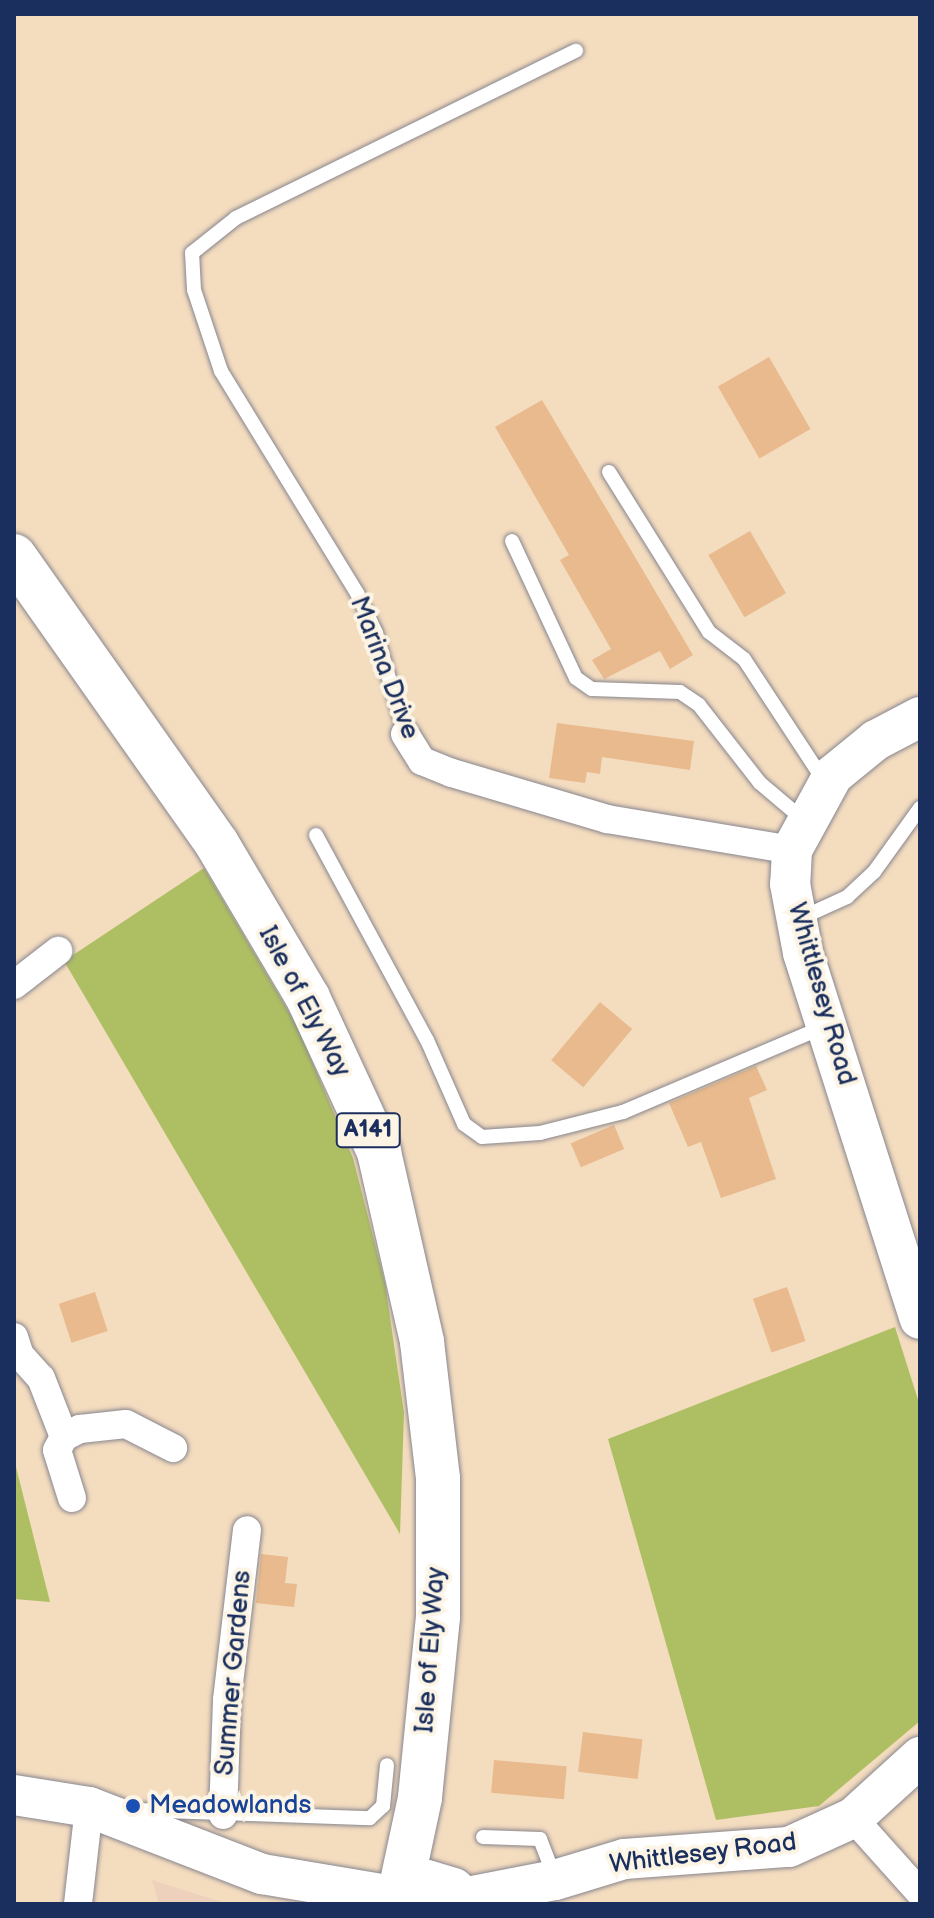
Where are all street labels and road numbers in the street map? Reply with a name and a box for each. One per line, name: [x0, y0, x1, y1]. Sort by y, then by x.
street label: Marina Drive: [343, 592, 425, 744]
street label: Whittlesey Road: [780, 898, 862, 1090]
street label: Isle of Ely Way: [251, 920, 357, 1084]
road number: A141: [334, 1110, 402, 1150]
street label: Isle of Ely Way: [410, 1565, 452, 1735]
street label: Summer Gardens: [209, 1569, 259, 1777]
street label: Whittlesey Road: [607, 1827, 799, 1881]

